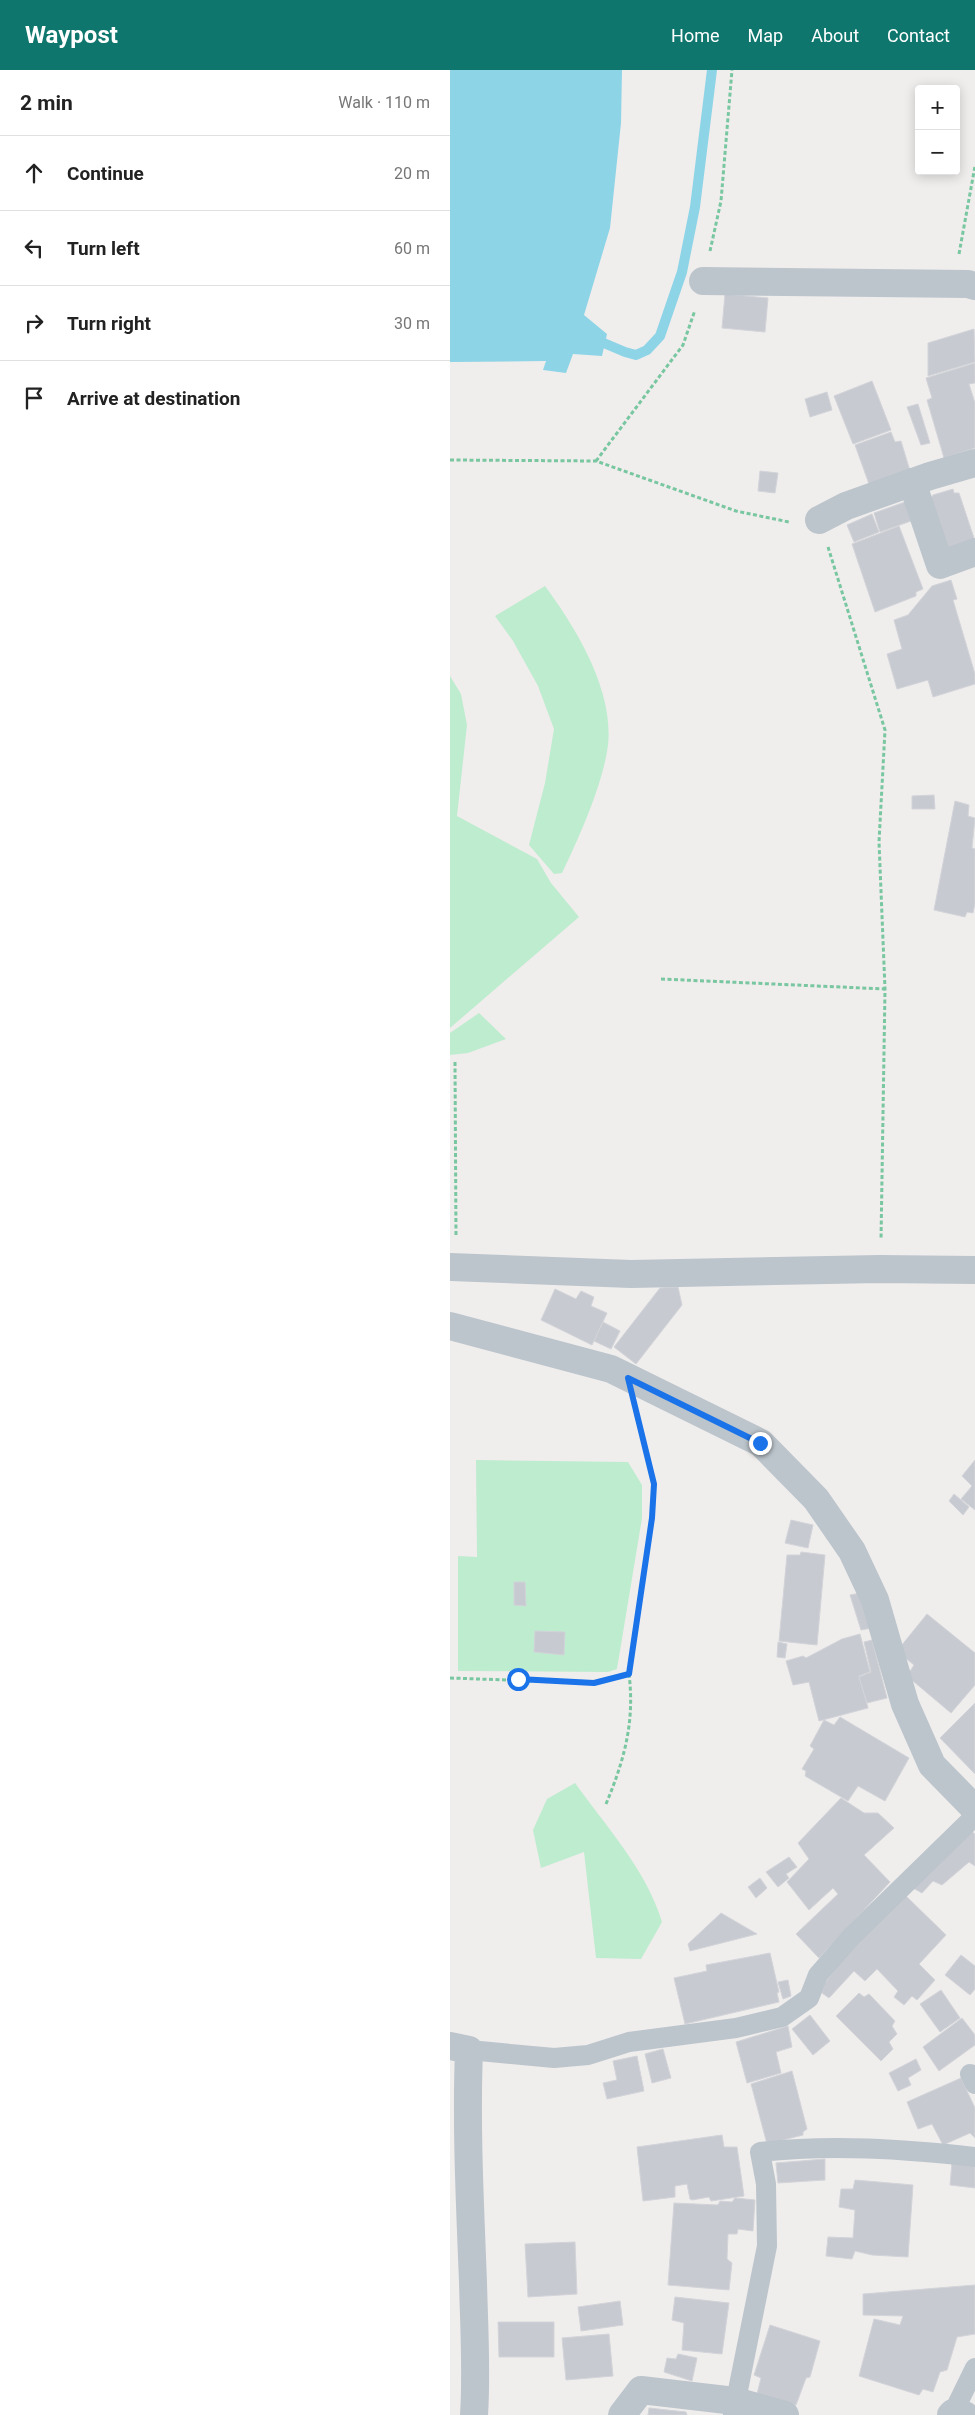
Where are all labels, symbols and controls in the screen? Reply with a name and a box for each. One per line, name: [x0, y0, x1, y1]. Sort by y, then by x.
text: Waypost: [25, 21, 118, 49]
text: Home: [671, 25, 720, 46]
text: Map: [748, 25, 783, 46]
text: About: [811, 25, 859, 46]
text: Contact: [887, 25, 950, 46]
map controls: [915, 85, 960, 175]
button: +: [915, 85, 960, 130]
text: 2 min: [20, 91, 73, 115]
text: Walk · 110 m: [338, 93, 430, 112]
button: −: [915, 130, 960, 175]
icon: ahead: [20, 159, 48, 187]
text: Continue: [67, 162, 144, 185]
text: 20 m: [394, 164, 430, 183]
icon: left: [20, 234, 48, 262]
text: Turn left: [67, 237, 140, 260]
text: 60 m: [394, 239, 430, 258]
icon: right: [20, 309, 48, 337]
text: Turn right: [67, 312, 151, 335]
text: 30 m: [394, 314, 430, 333]
icon: arrive: [20, 384, 48, 412]
text: Arrive at destination: [67, 387, 240, 410]
route end: [749, 1432, 772, 1455]
route start: [507, 1668, 530, 1691]

